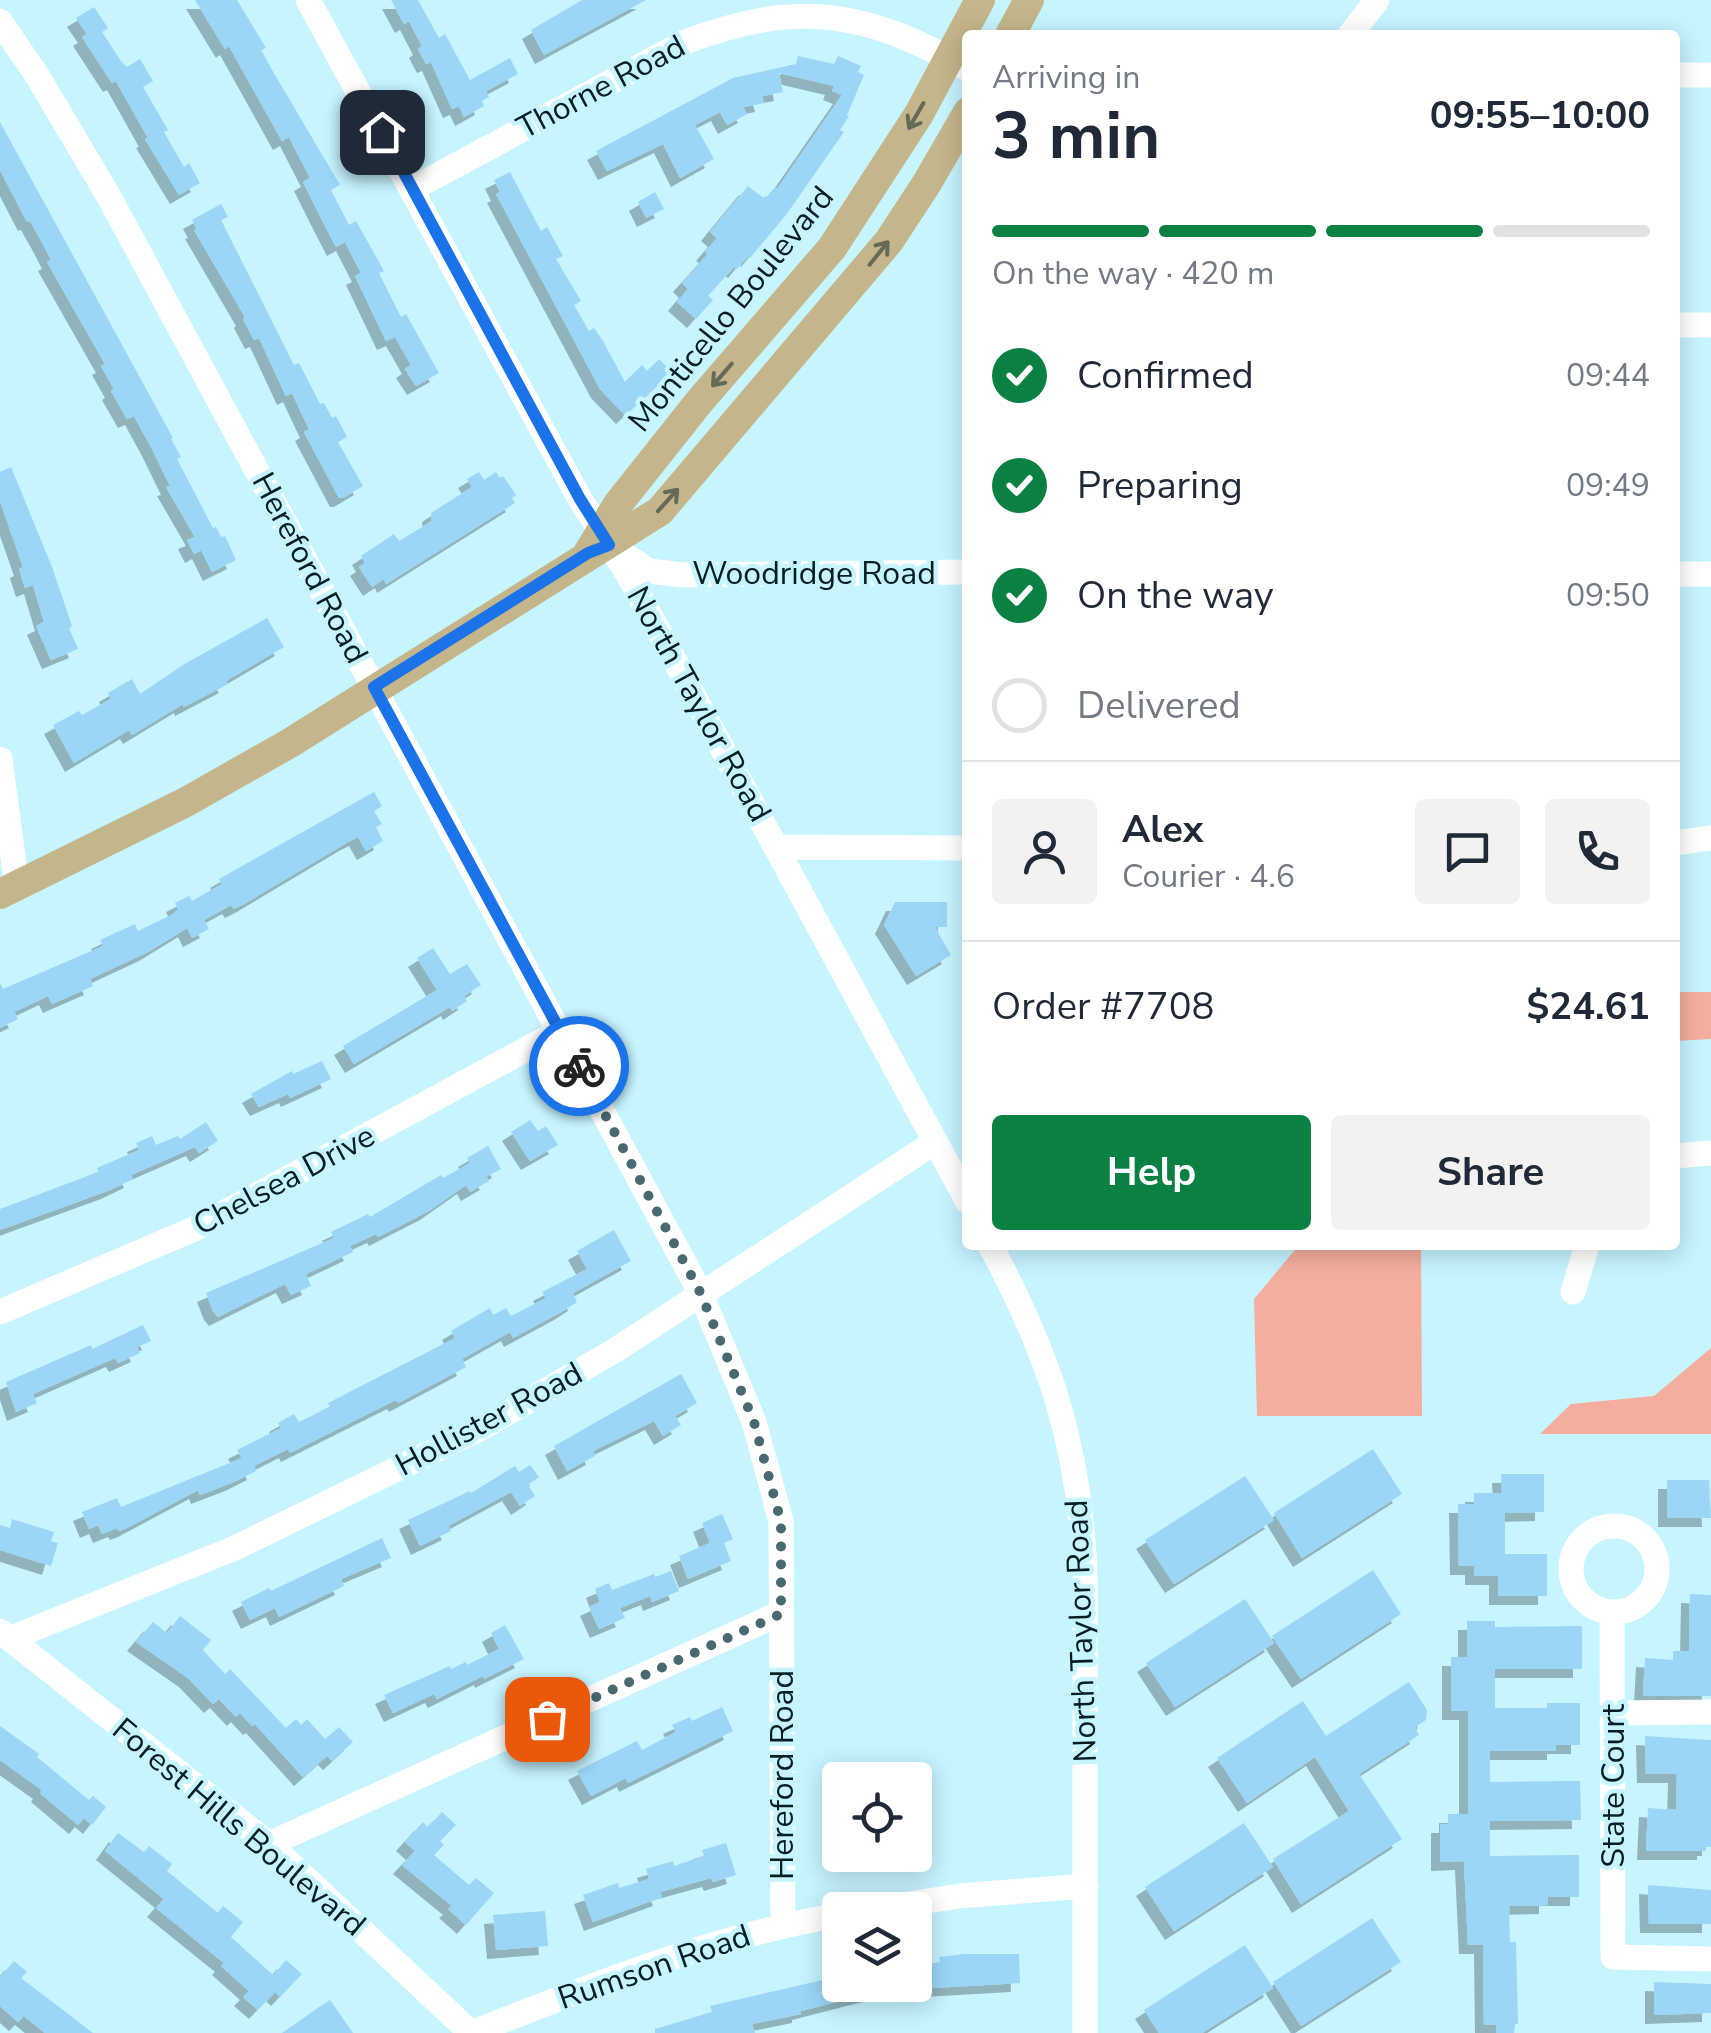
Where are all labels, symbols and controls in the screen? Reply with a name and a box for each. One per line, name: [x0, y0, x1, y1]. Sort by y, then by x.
street label: Thorne Road: [509, 25, 693, 149]
text: Arriving in: [992, 56, 1140, 99]
pin: [340, 90, 425, 175]
text: 09:55–10:00: [1430, 90, 1650, 141]
text: 3 min: [992, 92, 1160, 181]
one-way arrow: [906, 101, 926, 130]
icon: home: [355, 105, 410, 160]
street label: Monticello Boulevard: [618, 177, 844, 441]
one-way arrow: [868, 241, 890, 267]
text: On the way · 420 m: [992, 252, 1274, 295]
icon: check: [992, 348, 1047, 403]
text: Confirmed: [1077, 350, 1254, 401]
text: 09:44: [1566, 354, 1650, 397]
one-way arrow: [711, 362, 733, 388]
icon: check: [992, 458, 1047, 513]
text: Preparing: [1077, 460, 1243, 511]
text: 09:49: [1566, 464, 1650, 507]
street label: Hereford Road: [242, 465, 378, 671]
one-way arrow: [656, 488, 679, 513]
street label: Woodridge Road: [692, 552, 936, 595]
icon: check: [992, 568, 1047, 623]
text: On the way: [1077, 570, 1273, 621]
text: 09:50: [1566, 574, 1650, 617]
street label: North Taylor Road: [617, 579, 781, 829]
text: Delivered: [1077, 680, 1241, 731]
button: person: [992, 799, 1097, 904]
button: chat: [1415, 799, 1520, 904]
button: phone: [1545, 799, 1650, 904]
text: Alex: [1122, 804, 1203, 855]
text: Courier · 4.6: [1122, 855, 1295, 898]
text: Order #7708: [992, 981, 1214, 1032]
text: $24.61: [1527, 981, 1650, 1032]
courier: [529, 1016, 629, 1116]
icon: bike: [552, 1039, 607, 1094]
street label: Chelsea Drive: [186, 1114, 382, 1246]
button: Help: [992, 1115, 1311, 1230]
button: Share: [1331, 1115, 1650, 1230]
street label: Hollister Road: [388, 1352, 590, 1486]
street label: North Taylor Road: [1055, 1499, 1107, 1763]
street label: Hereford Road: [761, 1670, 804, 1880]
pin: [505, 1677, 590, 1762]
icon: bag: [520, 1692, 575, 1747]
street label: State Court: [1592, 1703, 1635, 1868]
street label: Forest Hills Boulevard: [103, 1708, 375, 1946]
map controls: [822, 1762, 932, 2002]
button: locate: [822, 1762, 932, 1872]
button: layers: [822, 1892, 932, 2002]
street label: Rumson Road: [552, 1914, 756, 2020]

